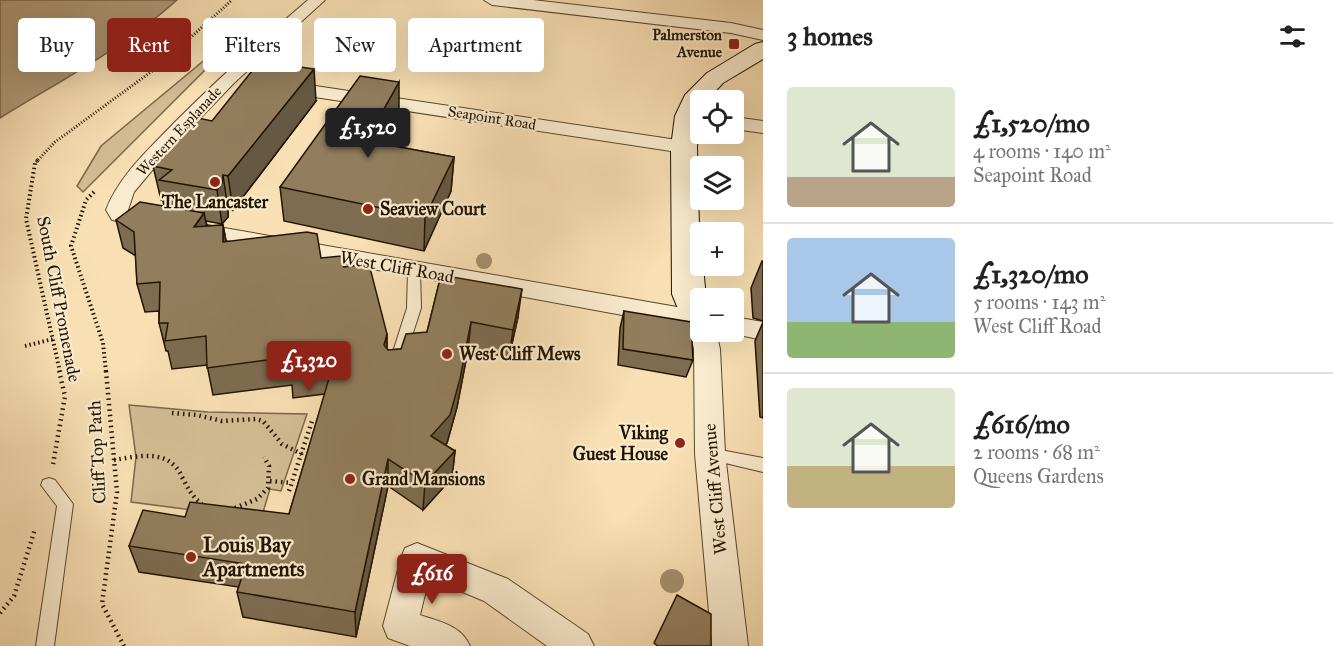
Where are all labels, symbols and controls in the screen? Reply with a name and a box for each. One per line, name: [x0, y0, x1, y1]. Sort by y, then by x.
chip: Buy: [18, 18, 95, 72]
chip: Rent: [107, 18, 191, 72]
chip: Filters: [203, 18, 302, 72]
chip: New: [314, 18, 396, 72]
chip: Apartment: [408, 18, 544, 72]
text: 3 homes: [787, 20, 873, 52]
icon: filters: [1276, 20, 1309, 53]
place label: Palmerston Avenue: [652, 26, 723, 61]
marker: Palmerston Avenue: [727, 37, 741, 51]
street label: Western Esplanade: [133, 82, 225, 180]
map controls: [690, 90, 744, 342]
button: locate: [690, 90, 744, 144]
street label: Seapoint Road: [447, 102, 538, 134]
text: £1,520/mo: [973, 107, 1090, 139]
pin: £1,520: [319, 108, 417, 159]
icon: home: [835, 111, 907, 183]
text: £1,520: [339, 115, 397, 139]
text: 4 rooms · 140 m²: [973, 139, 1111, 163]
button: layers: [690, 156, 744, 210]
text: Seapoint Road: [973, 163, 1092, 187]
marker: The Lancaster: [208, 175, 222, 189]
place label: The Lancaster: [161, 191, 270, 213]
place label: Seaview Court: [380, 198, 487, 220]
marker: Seaview Court: [361, 202, 375, 216]
street label: South Cliff Promenade: [32, 214, 86, 384]
button: +: [690, 222, 744, 276]
street label: West Cliff Road: [338, 246, 456, 288]
text: £1,320/mo: [973, 258, 1088, 290]
icon: home: [835, 262, 907, 334]
button: −: [690, 288, 744, 342]
text: 5 rooms · 143 m²: [973, 290, 1105, 314]
text: West Cliff Road: [973, 314, 1102, 338]
pin: £1,320: [260, 341, 358, 392]
place label: West Cliff Mews: [459, 343, 581, 365]
marker: West Cliff Mews: [440, 347, 454, 361]
text: £1,320: [281, 348, 337, 372]
street label: Cliff Top Path: [83, 400, 111, 504]
text: £616/mo: [973, 408, 1070, 440]
icon: home: [835, 412, 907, 484]
place label: Viking Guest House: [573, 422, 669, 465]
street label: West Cliff Avenue: [698, 423, 732, 555]
marker: Viking Guest House: [673, 436, 687, 450]
text: 2 rooms · 68 m²: [973, 440, 1100, 464]
text: Queens Gardens: [973, 464, 1104, 488]
place label: Grand Mansions: [362, 468, 485, 490]
marker: Grand Mansions: [343, 472, 357, 486]
place label: Louis Bay Apartments: [201, 532, 305, 582]
marker: Louis Bay Apartments: [184, 550, 198, 564]
pin: £616: [396, 554, 468, 605]
text: £616: [411, 561, 453, 585]

